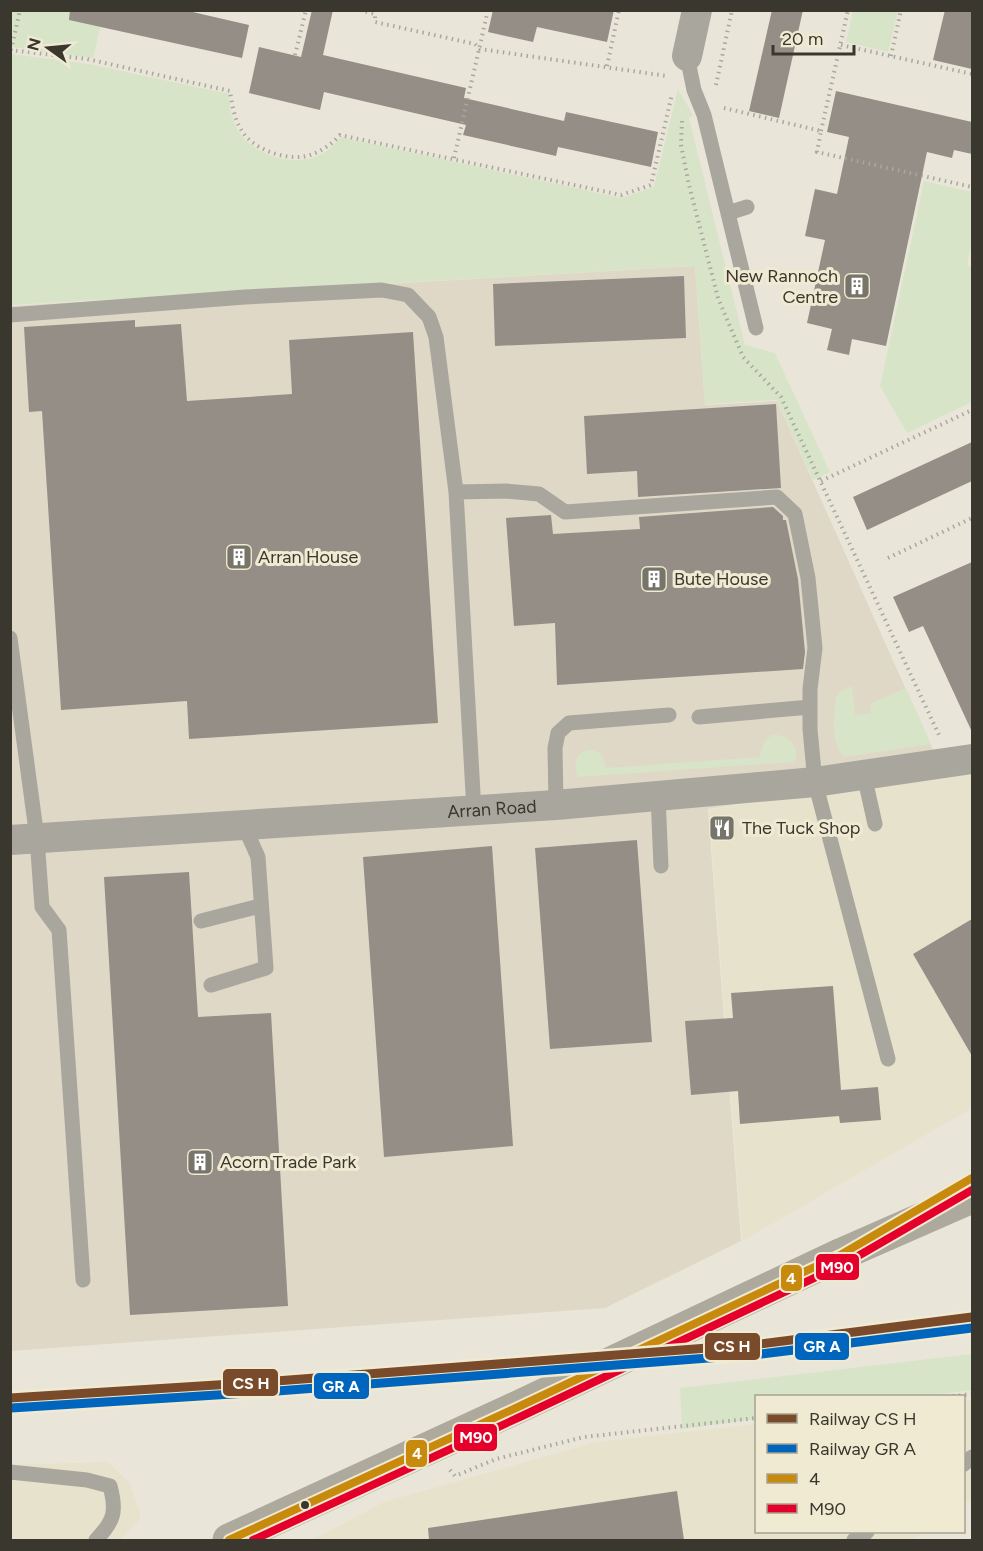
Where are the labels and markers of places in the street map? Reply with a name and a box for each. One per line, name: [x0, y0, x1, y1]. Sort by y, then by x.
place label: New Rannoch Centre: [725, 265, 838, 308]
building icon: New Rannoch Centre: [842, 271, 872, 301]
building icon: Arran House: [224, 542, 254, 572]
place label: Arran House: [258, 546, 358, 568]
building icon: Bute House: [639, 564, 669, 594]
place label: Bute House: [674, 568, 768, 590]
restaurant icon: The Tuck Shop: [707, 813, 737, 843]
place label: The Tuck Shop: [742, 817, 860, 839]
building icon: Acorn Trade Park: [185, 1147, 215, 1177]
place label: Acorn Trade Park: [220, 1151, 357, 1173]
unlabelled marker: [299, 1499, 311, 1511]

